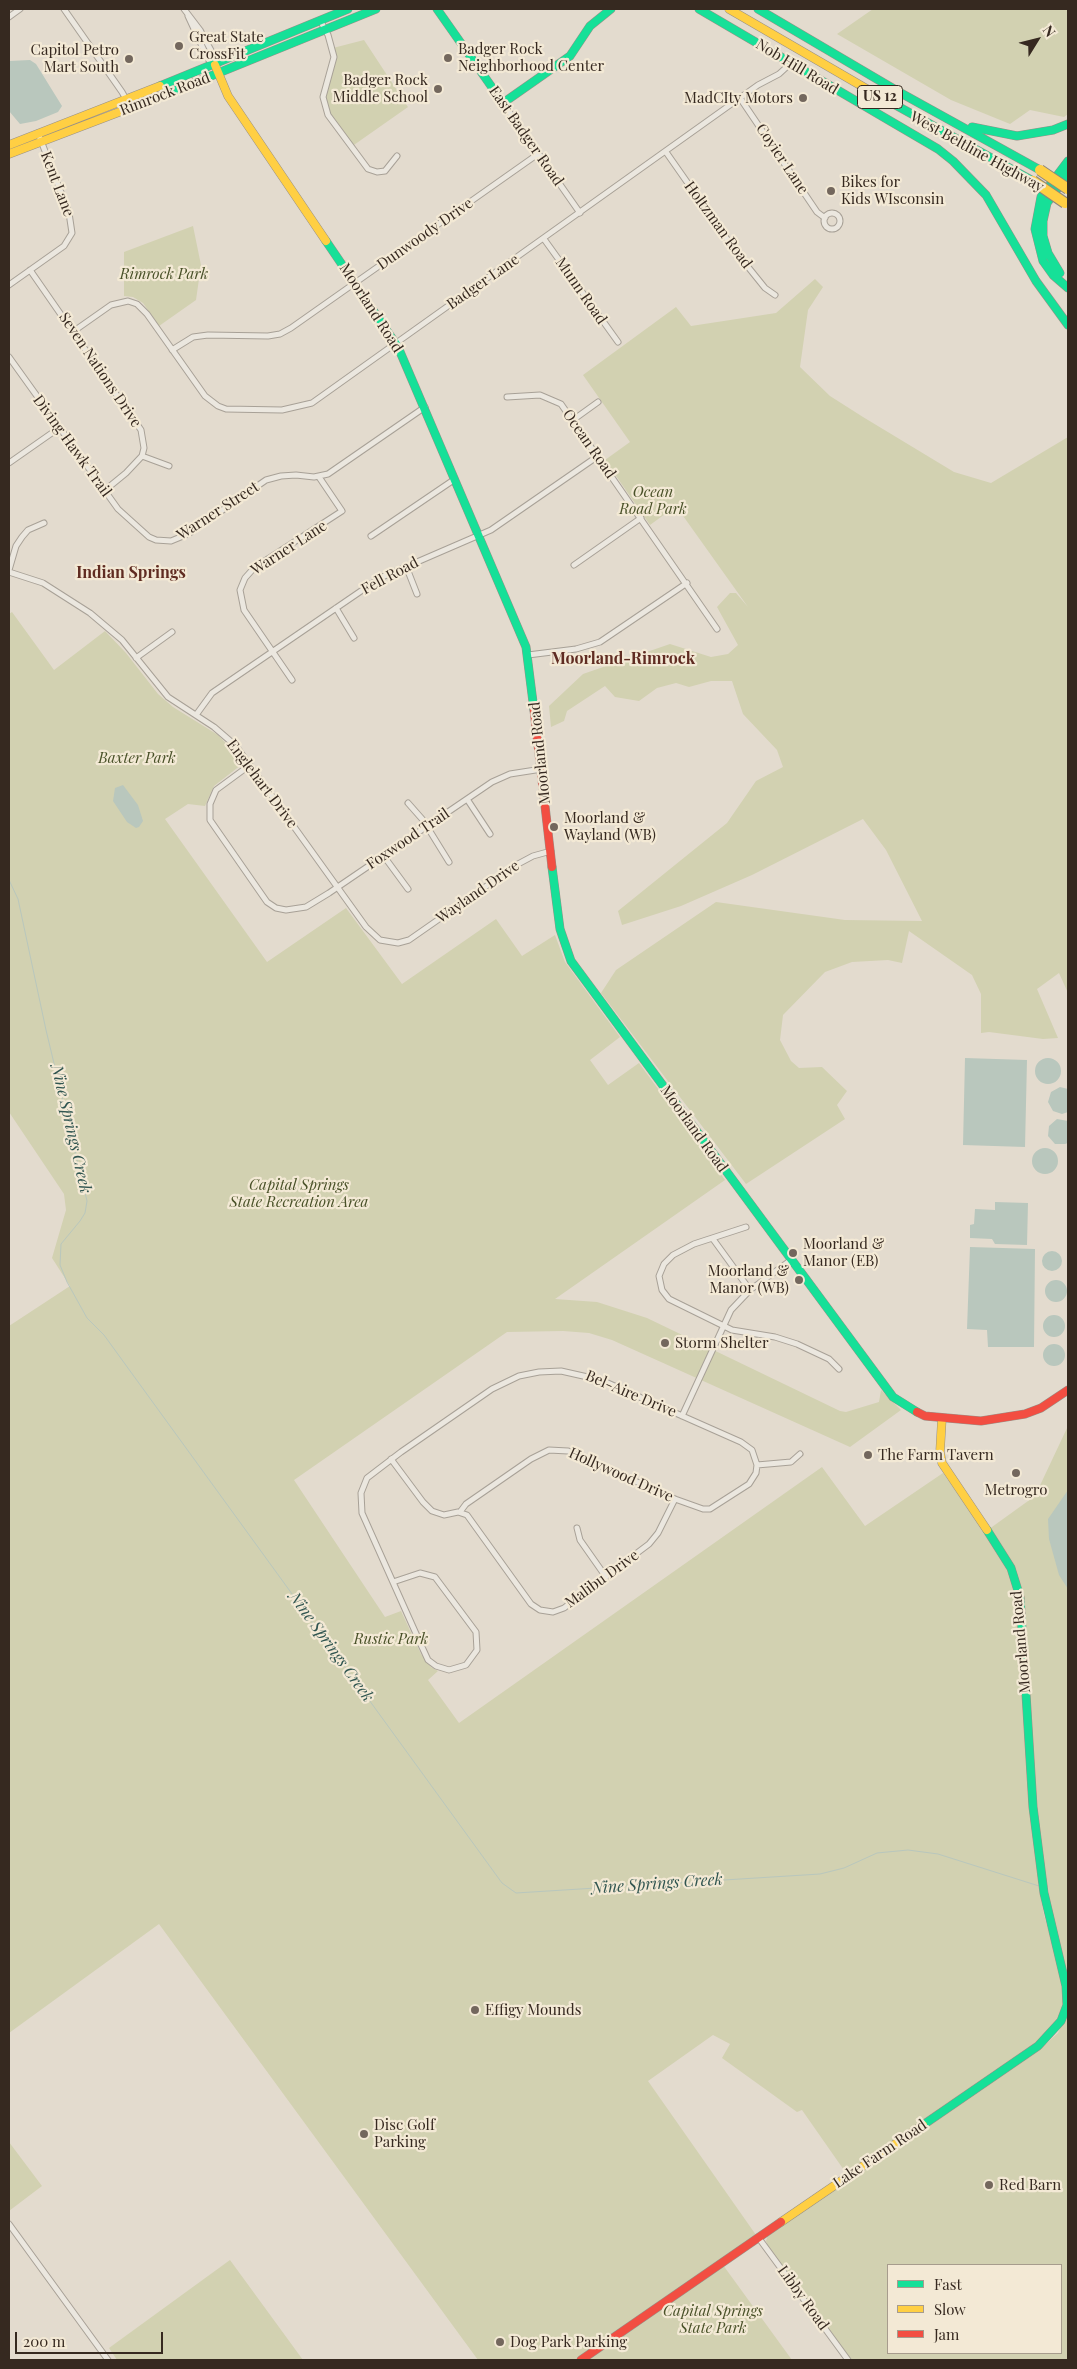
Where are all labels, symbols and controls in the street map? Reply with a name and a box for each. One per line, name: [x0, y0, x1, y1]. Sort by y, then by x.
north arrow: [1012, 15, 1062, 65]
text: N: [1039, 21, 1060, 41]
place label: Great State CrossFit: [189, 28, 264, 63]
street label: Nob Hill Road: [753, 35, 841, 99]
marker: Great State CrossFit: [173, 40, 185, 52]
place label: Badger Rock Neighborhood Center: [458, 40, 604, 75]
place label: Capitol Petro Mart South: [31, 41, 119, 76]
marker: Badger Rock Neighborhood Center: [442, 52, 454, 64]
marker: Capitol Petro Mart South: [123, 53, 135, 65]
street label: Rimrock Road: [117, 68, 213, 120]
place label: Badger Rock Middle School: [333, 71, 428, 106]
marker: Badger Rock Middle School: [432, 83, 444, 95]
street label: East Badger Road: [485, 83, 567, 189]
road number: US 12: [858, 85, 902, 108]
place label: MadCIty Motors: [684, 89, 793, 107]
marker: MadCIty Motors: [797, 92, 809, 104]
street label: West Beltline Highway: [907, 108, 1047, 196]
street label: Coyier Lane: [752, 120, 812, 198]
street label: Kent Lane: [36, 149, 78, 219]
place label: Bikes for Kids WIsconsin: [841, 173, 944, 208]
street label: Holtzman Road: [680, 178, 756, 272]
marker: Bikes for Kids WIsconsin: [825, 185, 837, 197]
street label: Dunwoody Drive: [374, 194, 476, 274]
street label: Badger Lane: [443, 250, 523, 314]
street label: Munn Road: [551, 254, 611, 328]
street label: Moorland Road: [335, 260, 407, 356]
park label: Rimrock Park: [120, 265, 208, 283]
street label: Seven Nations Drive: [55, 309, 145, 431]
street label: Diving Hawk Trail: [29, 392, 115, 500]
street label: Ocean Road: [559, 406, 619, 482]
street label: Warner Street: [174, 478, 262, 544]
park label: Ocean Road Park: [619, 483, 687, 518]
street label: Warner Lane: [248, 517, 330, 579]
street label: Fell Road: [358, 553, 422, 599]
district label: Indian Springs: [76, 563, 186, 583]
district label: Moorland-Rimrock: [551, 649, 695, 669]
street label: Moorland Road: [526, 701, 554, 805]
street label: Englehart Drive: [223, 736, 301, 832]
park label: Baxter Park: [98, 749, 176, 767]
street label: Foxwood Trail: [363, 805, 453, 873]
place label: Moorland & Wayland (WB): [564, 809, 656, 844]
marker: Moorland & Wayland (WB): [548, 821, 560, 833]
street label: Wayland Drive: [433, 857, 523, 927]
water label: Nine Springs Creek: [47, 1063, 95, 1195]
street label: Moorland Road: [656, 1082, 732, 1176]
park label: Capital Springs State Recreation Area: [230, 1176, 368, 1211]
place label: Moorland & Manor (EB): [803, 1235, 884, 1270]
marker: Moorland & Manor (EB): [787, 1247, 799, 1259]
place label: Moorland & Manor (WB): [708, 1262, 789, 1297]
marker: Moorland & Manor (WB): [793, 1274, 805, 1286]
place label: Storm Shelter: [675, 1334, 769, 1352]
marker: Storm Shelter: [659, 1337, 671, 1349]
street label: Bel-Aire Drive: [583, 1367, 679, 1421]
street label: Hollywood Drive: [566, 1444, 676, 1506]
place label: The Farm Tavern: [878, 1446, 994, 1464]
marker: The Farm Tavern: [862, 1449, 874, 1461]
marker: Metrogro: [1010, 1467, 1022, 1479]
place label: Metrogro: [985, 1481, 1047, 1499]
street label: Malibu Drive: [562, 1546, 642, 1612]
water label: Nine Springs Creek: [285, 1588, 377, 1706]
street label: Moorland Road: [1008, 1590, 1034, 1694]
park label: Rustic Park: [354, 1630, 428, 1648]
water label: Nine Springs Creek: [591, 1870, 723, 1898]
place label: Effigy Mounds: [485, 2001, 581, 2019]
marker: Effigy Mounds: [469, 2004, 481, 2016]
place label: Disc Golf Parking: [374, 2116, 435, 2151]
street label: Lake Farm Road: [830, 2116, 930, 2192]
marker: Disc Golf Parking: [358, 2128, 370, 2140]
place label: Red Barn: [999, 2176, 1061, 2194]
marker: Red Barn: [983, 2179, 995, 2191]
street label: Libby Road: [774, 2262, 832, 2334]
legend: [887, 2264, 1062, 2354]
text: Fast: [934, 2274, 962, 2294]
text: Slow: [934, 2299, 966, 2319]
park label: Capital Springs State Park: [663, 2302, 763, 2337]
scale bar: [18, 2322, 165, 2354]
text: Jam: [934, 2324, 959, 2344]
text: 200 m: [23, 2331, 65, 2351]
place label: Dog Park Parking: [510, 2333, 627, 2351]
marker: Dog Park Parking: [494, 2336, 506, 2348]

